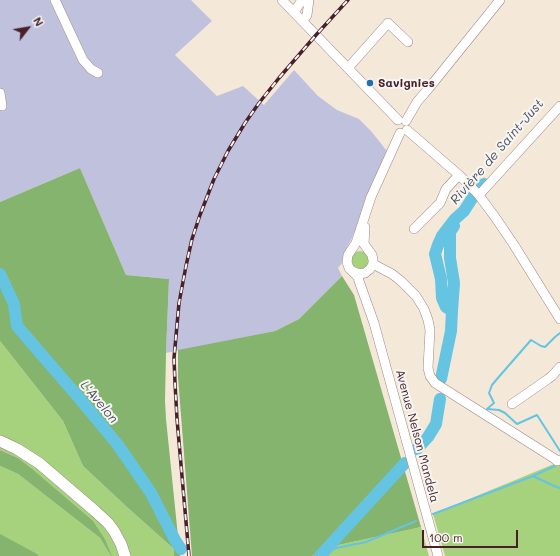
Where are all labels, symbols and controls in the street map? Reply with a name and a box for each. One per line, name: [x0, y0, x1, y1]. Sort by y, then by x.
north arrow: [8, 8, 48, 48]
text: N: [30, 14, 47, 29]
place label: Savignies: [378, 76, 435, 90]
marker: Savignies: [365, 78, 375, 88]
water label: Rivière de Saint-Just: [447, 96, 547, 208]
street label: Avenue Nelson Mandela: [392, 368, 442, 504]
water label: L'Avelon: [77, 378, 121, 426]
scale bar: [424, 522, 520, 548]
text: 100 m: [429, 529, 463, 545]

